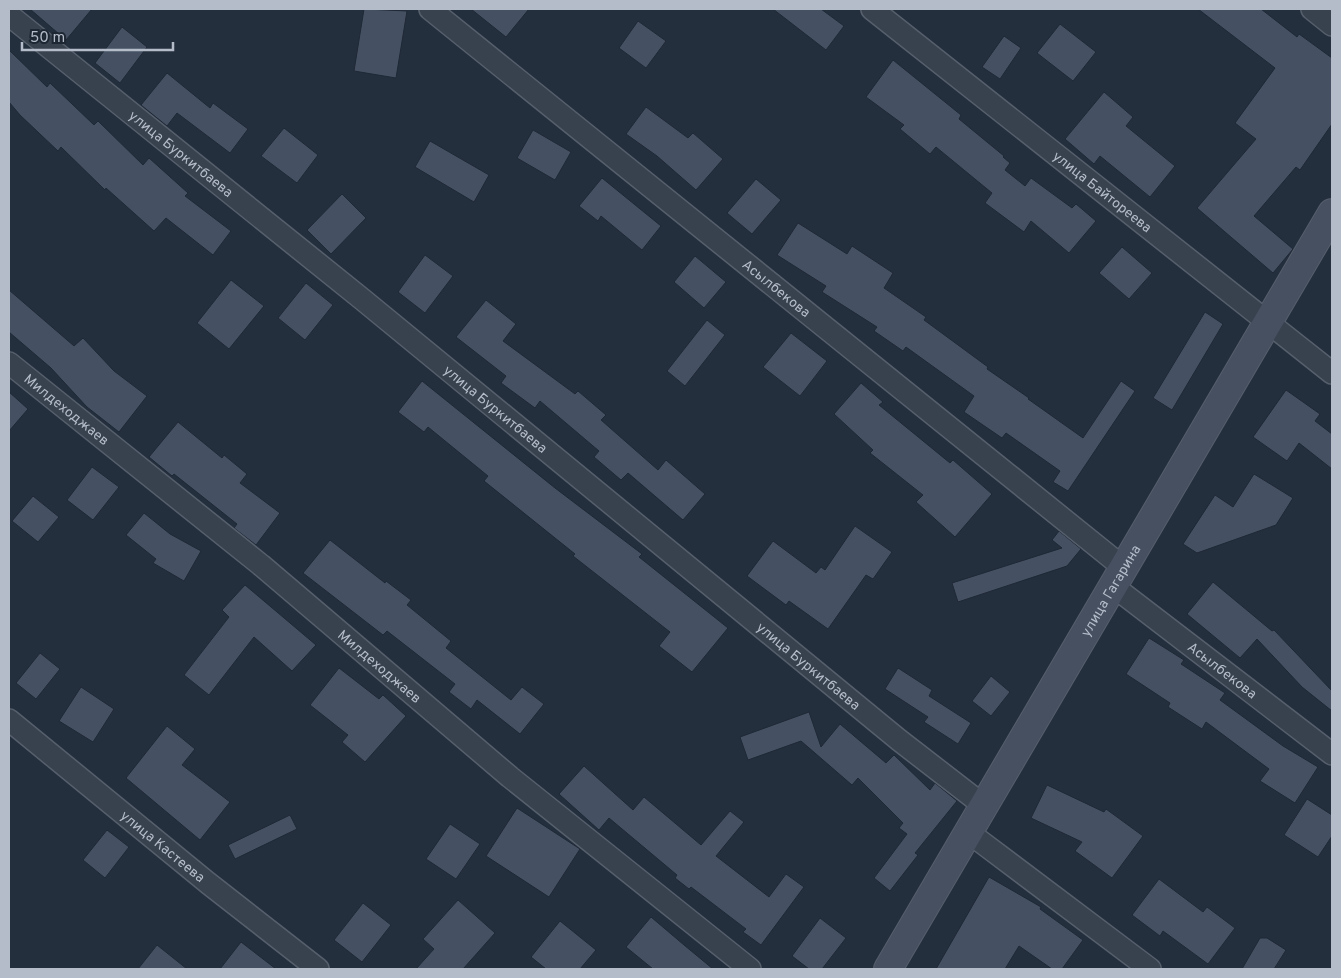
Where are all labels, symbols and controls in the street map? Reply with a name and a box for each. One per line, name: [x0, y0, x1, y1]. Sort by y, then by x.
scale bar: [22, 20, 174, 52]
text: 50 m: [30, 29, 65, 48]
street label: улица Буркитбаева: [125, 108, 236, 202]
street label: улица Байтореева: [1049, 148, 1155, 237]
street label: Асылбекова: [738, 257, 813, 322]
street label: улица Буркитбаева: [439, 362, 550, 457]
street label: Милдеходжаев: [20, 371, 112, 450]
street label: улица Гагарина: [1078, 542, 1145, 640]
street label: улица Буркитбаева: [752, 619, 863, 714]
street label: Милдеходжаев: [334, 627, 424, 708]
street label: Асылбекова: [1184, 639, 1260, 703]
street label: улица Кастеева: [116, 808, 208, 887]

